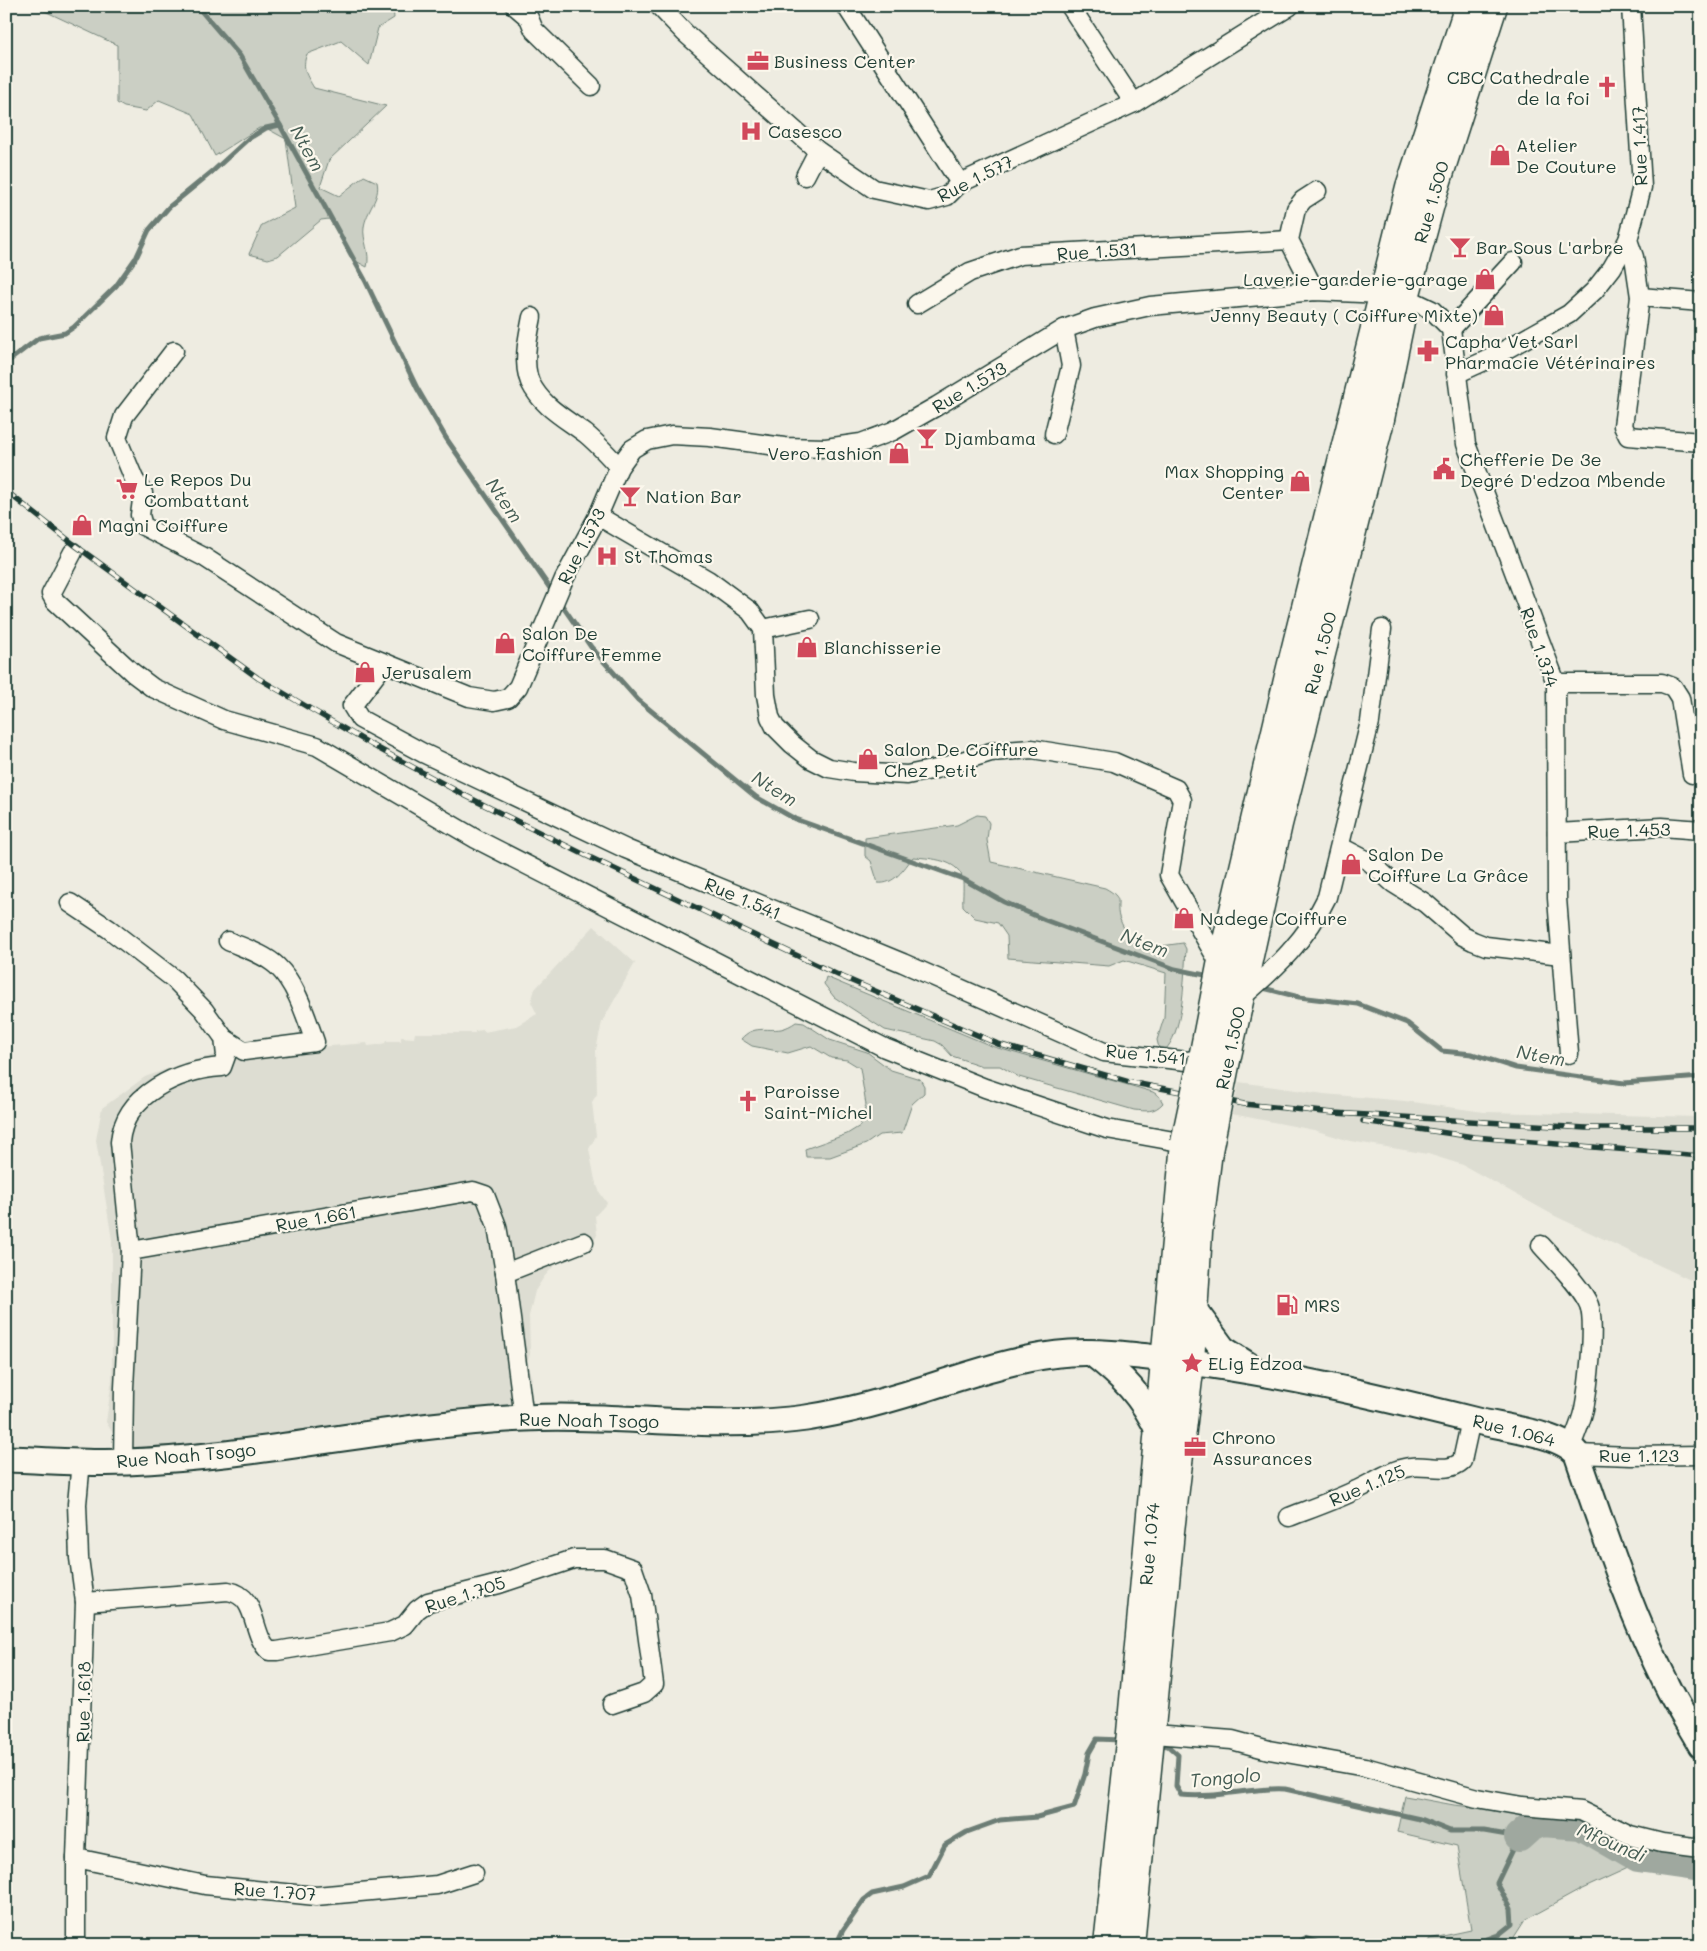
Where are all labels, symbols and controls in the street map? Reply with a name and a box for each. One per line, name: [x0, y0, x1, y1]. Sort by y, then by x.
office icon: Business Center: [745, 48, 771, 74]
place label: Business Center: [774, 49, 916, 73]
place label: CBC Cathedrale de la foi: [1447, 65, 1590, 110]
church icon: CBC Cathedrale de la foi: [1594, 74, 1620, 100]
street label: Rue 1.417: [1626, 105, 1652, 187]
hospital icon: Casesco: [738, 118, 764, 144]
place label: Casesco: [768, 119, 842, 143]
water label: Ntem: [285, 120, 331, 176]
place label: Atelier De Couture: [1516, 133, 1617, 178]
shop icon: Atelier De Couture: [1487, 142, 1513, 168]
street label: Rue 1.577: [933, 149, 1017, 207]
street label: Rue 1.500: [1408, 158, 1454, 246]
bar icon: Bar Sous L'arbre: [1447, 234, 1473, 260]
place label: Bar Sous L'arbre: [1476, 235, 1624, 259]
street label: Rue 1.531: [1056, 236, 1138, 266]
shop icon: Laverie-garderie-garage: [1472, 266, 1498, 292]
place label: Laverie-garderie-garage: [1243, 267, 1468, 291]
shop icon: Jenny Beauty ( Coiffure Mixte): [1481, 302, 1507, 328]
place label: Jenny Beauty ( Coiffure Mixte): [1211, 303, 1478, 327]
place label: Capha Vet Sarl Pharmacie Vétérinaires: [1445, 329, 1655, 374]
pharmacy icon: Capha Vet Sarl Pharmacie Vétérinaires: [1415, 338, 1441, 364]
street label: Rue 1.573: [927, 355, 1011, 419]
bar icon: Djambama: [914, 425, 940, 451]
place label: Djambama: [944, 426, 1036, 450]
shop icon: Vero Fashion: [886, 440, 912, 466]
place label: Vero Fashion: [767, 441, 882, 465]
place label: Chefferie De 3e Degré D'edzoa Mbende: [1460, 447, 1666, 492]
public building icon: Chefferie De 3e Degré D'edzoa Mbende: [1431, 456, 1457, 482]
place label: Max Shopping Center: [1164, 459, 1284, 504]
place label: Le Repos Du Combattant: [144, 467, 252, 512]
shop icon: Max Shopping Center: [1287, 468, 1313, 494]
water label: Ntem: [481, 473, 529, 527]
supermarket icon: Le Repos Du Combattant: [114, 476, 140, 502]
bar icon: Nation Bar: [617, 483, 643, 509]
place label: Nation Bar: [646, 484, 742, 508]
street label: Rue 1.573: [552, 504, 610, 588]
shop icon: Magni Coiffure: [69, 512, 95, 538]
place label: Magni Coiffure: [98, 513, 228, 537]
hospital icon: St Thomas: [594, 543, 620, 569]
place label: St Thomas: [624, 544, 713, 568]
street label: Rue 1.374: [1515, 604, 1565, 690]
street label: Rue 1.500: [1298, 609, 1342, 697]
place label: Salon De Coiffure Femme: [522, 621, 662, 666]
shop icon: Salon De Coiffure Femme: [492, 630, 518, 656]
shop icon: Blanchisserie: [794, 634, 820, 660]
place label: Blanchisserie: [824, 635, 941, 659]
shop icon: Jerusalem: [352, 659, 378, 685]
place label: Jerusalem: [382, 660, 472, 684]
place label: Salon De Coiffure Chez Petit: [884, 737, 1039, 782]
shop icon: Salon De Coiffure Chez Petit: [855, 746, 881, 772]
water label: Ntem: [747, 764, 803, 812]
street label: Rue 1.453: [1587, 817, 1671, 843]
place label: Salon De Coiffure La Grâce: [1368, 842, 1529, 887]
shop icon: Salon De Coiffure La Grâce: [1338, 851, 1364, 877]
street label: Rue 1.541: [701, 871, 785, 925]
shop icon: Nadege Coiffure: [1171, 905, 1197, 931]
place label: Nadege Coiffure: [1200, 906, 1347, 930]
water label: Ntem: [1118, 921, 1172, 963]
street label: Rue 1.500: [1209, 1004, 1251, 1092]
street label: Rue 1.541: [1105, 1038, 1187, 1070]
water label: Ntem: [1515, 1038, 1567, 1072]
place label: Paroisse Saint-Michel: [764, 1079, 873, 1124]
church icon: Paroisse Saint-Michel: [735, 1088, 761, 1114]
street label: Rue 1.661: [274, 1199, 358, 1237]
fuel station icon: MRS: [1274, 1292, 1300, 1318]
place label: MRS: [1304, 1293, 1340, 1317]
place icon: ELig Edzoa: [1179, 1350, 1205, 1376]
place label: ELig Edzoa: [1208, 1351, 1303, 1375]
street label: Rue Noah Tsogo: [519, 1407, 659, 1433]
street label: Rue 1.064: [1470, 1408, 1558, 1452]
place label: Chrono Assurances: [1212, 1425, 1313, 1470]
office icon: Chrono Assurances: [1182, 1434, 1208, 1460]
street label: Rue Noah Tsogo: [115, 1437, 257, 1473]
street label: Rue 1.123: [1599, 1443, 1679, 1467]
street label: Rue 1.125: [1325, 1458, 1409, 1512]
street label: Rue 1.074: [1133, 1501, 1165, 1587]
street label: Rue 1.705: [422, 1570, 508, 1618]
street label: Rue 1.618: [70, 1661, 96, 1743]
water label: Tongolo: [1189, 1761, 1261, 1793]
water label: Mfoundi: [1574, 1816, 1650, 1868]
street label: Rue 1.707: [233, 1876, 317, 1906]

